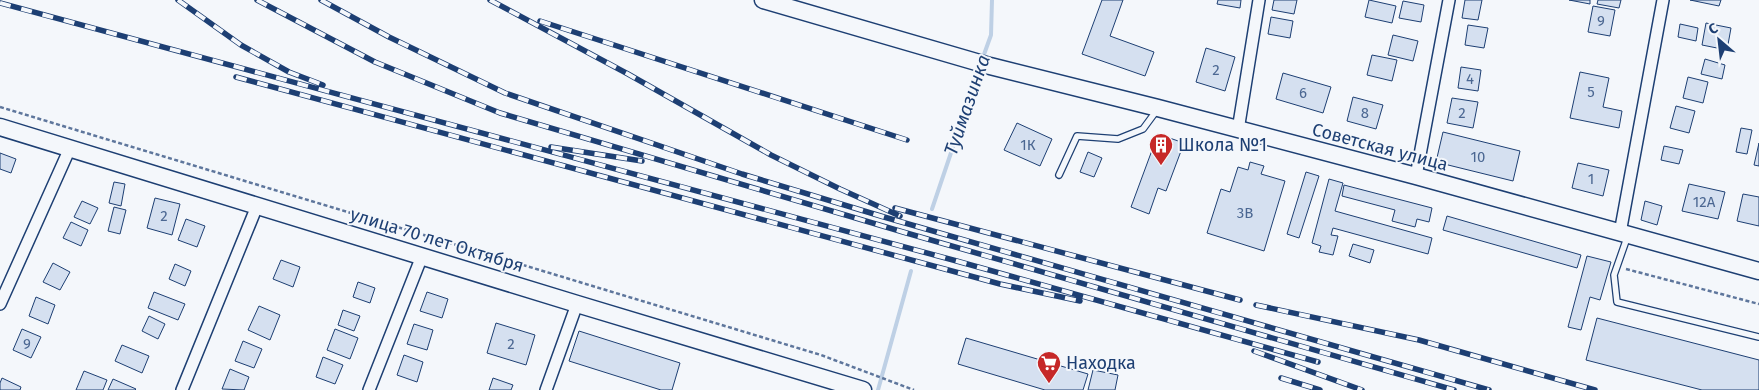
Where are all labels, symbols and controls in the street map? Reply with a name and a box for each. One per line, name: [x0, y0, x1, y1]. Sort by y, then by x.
house number: 9: [1597, 12, 1605, 30]
north arrow: [1694, 15, 1744, 65]
text: С: [1706, 20, 1721, 38]
water label: Туймазинка: [939, 52, 995, 158]
house number: 2: [1212, 61, 1220, 79]
house number: 4: [1466, 70, 1474, 88]
house number: 5: [1587, 83, 1595, 101]
house number: 6: [1299, 84, 1307, 102]
house number: 8: [1361, 104, 1369, 122]
house number: 2: [1458, 104, 1466, 122]
street label: Советская улица: [1310, 118, 1450, 176]
building icon: Школа №1: [1148, 132, 1174, 166]
place label: Школа №1: [1178, 134, 1267, 156]
house number: 1К: [1020, 136, 1036, 154]
house number: 10: [1471, 148, 1485, 166]
house number: 1: [1588, 170, 1594, 188]
house number: 12А: [1693, 193, 1716, 211]
street label: улица 70 лет Октября: [347, 203, 527, 277]
house number: 3В: [1237, 204, 1253, 222]
house number: 2: [160, 207, 168, 225]
house number: 9: [23, 335, 31, 353]
house number: 2: [507, 335, 515, 353]
supermarket icon: Находка: [1036, 350, 1062, 384]
place label: Находка: [1066, 352, 1136, 374]

